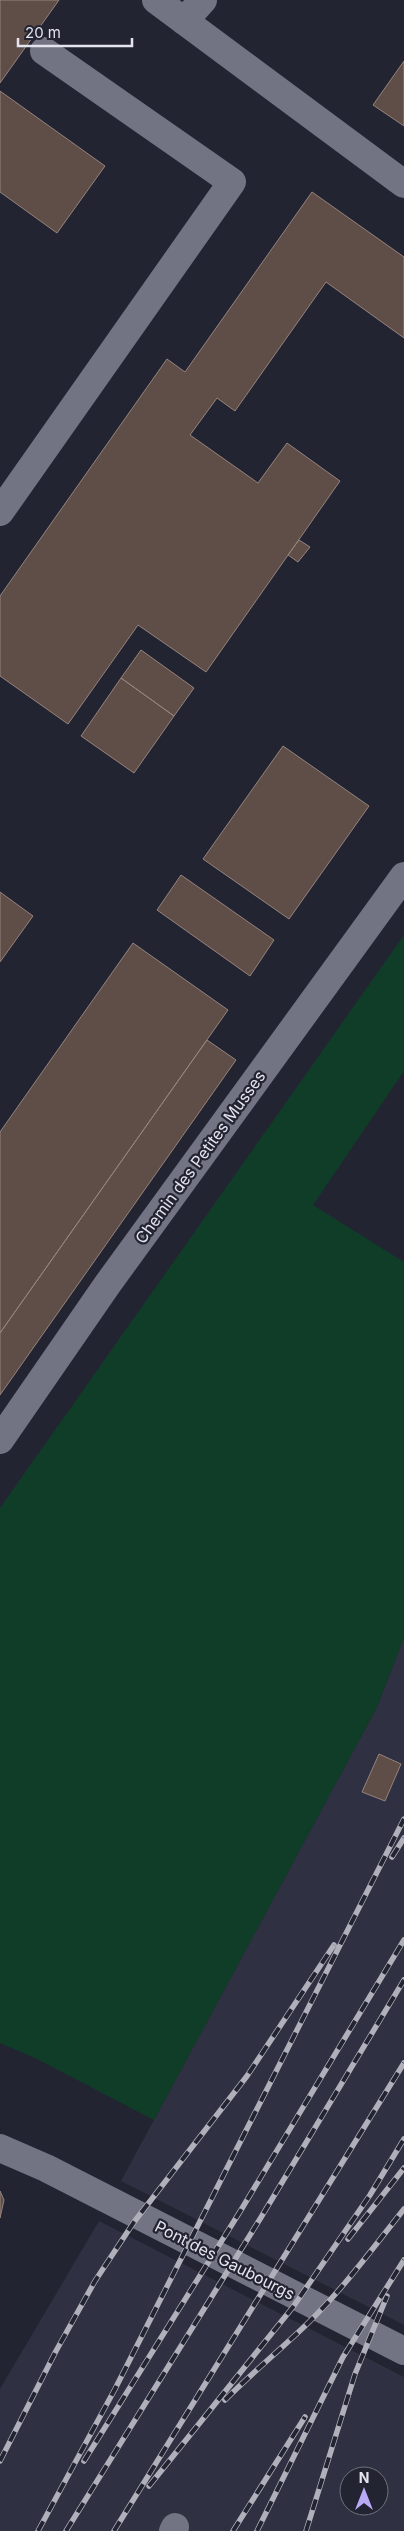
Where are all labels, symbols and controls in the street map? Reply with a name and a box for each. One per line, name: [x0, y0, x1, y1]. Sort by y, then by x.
scale bar: [18, 15, 131, 47]
text: 20 m: [25, 23, 61, 42]
street label: Chemin des Petites Musses: [131, 1067, 269, 1247]
street label: Pont des Gaubourgs: [152, 2216, 298, 2304]
north arrow: [339, 2466, 389, 2516]
text: N: [359, 2469, 369, 2486]

